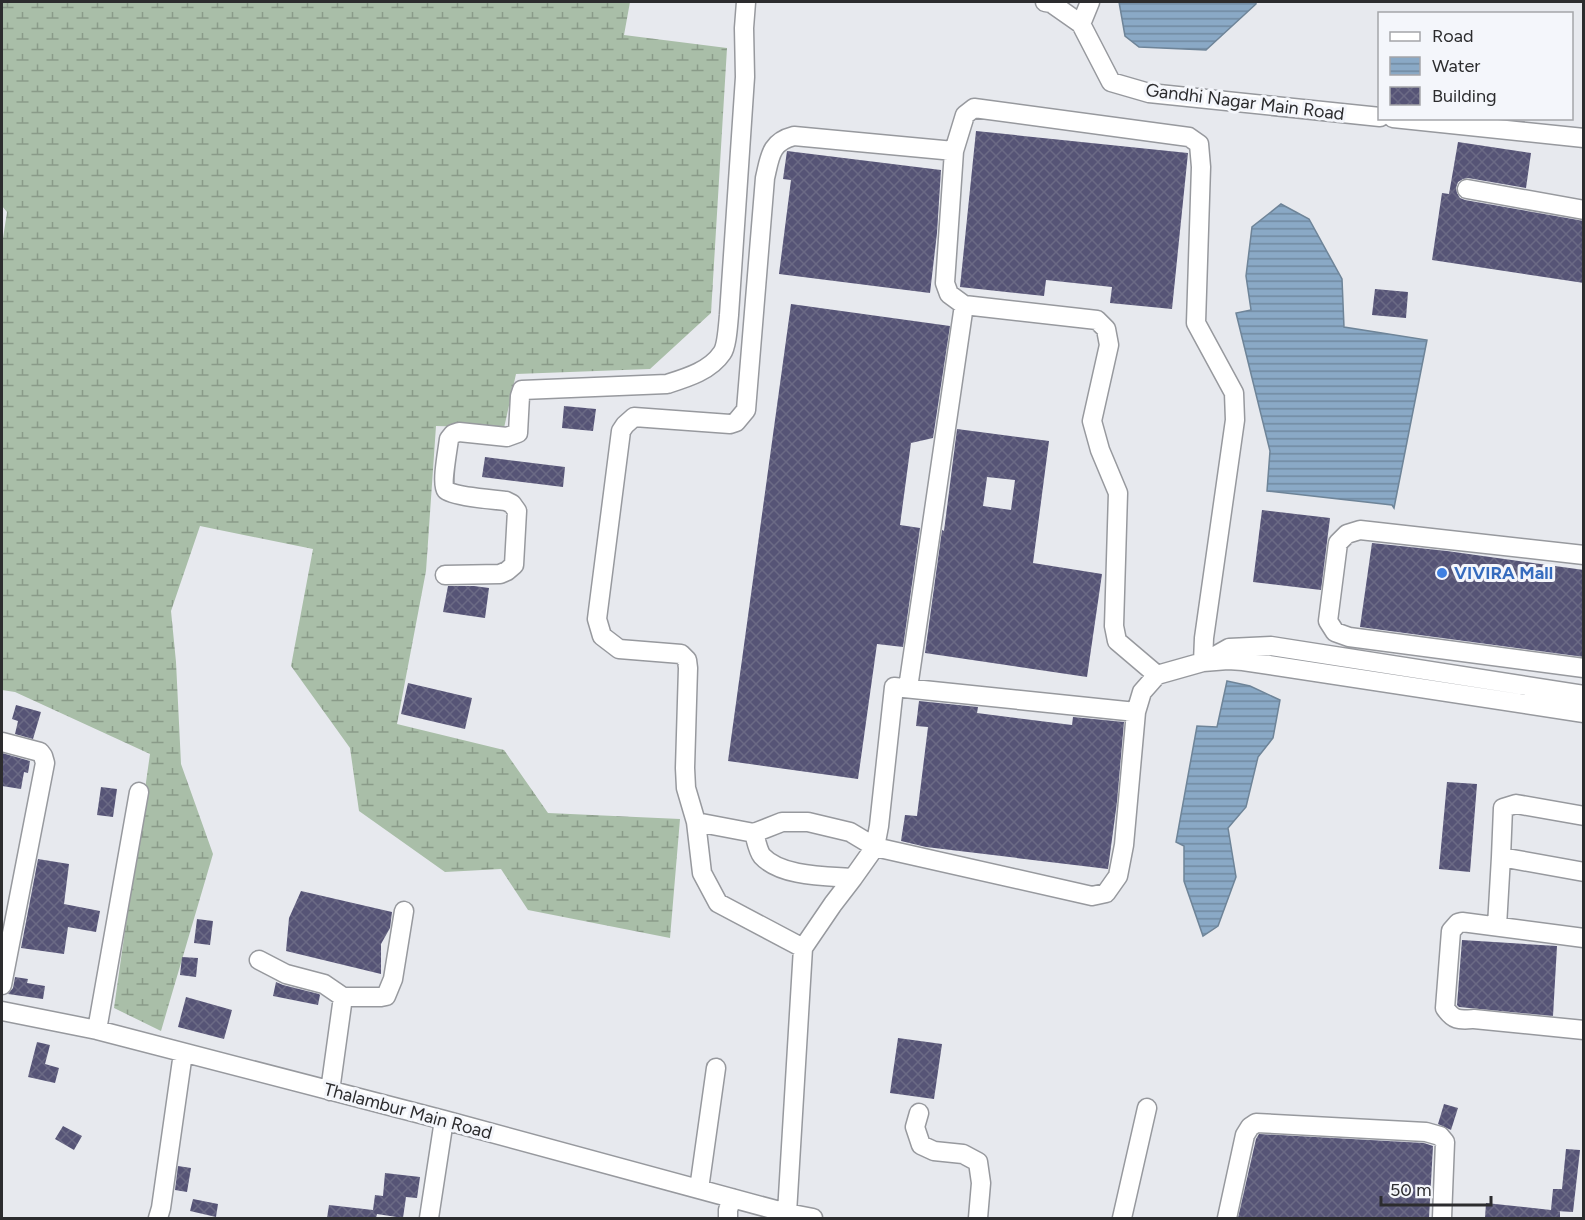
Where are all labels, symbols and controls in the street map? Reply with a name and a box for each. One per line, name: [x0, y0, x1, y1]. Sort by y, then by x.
legend: [1378, 12, 1573, 120]
text: Road: [1432, 25, 1473, 47]
text: Water: [1432, 55, 1480, 77]
street label: Gandhi Nagar Main Road: [1144, 79, 1346, 125]
text: Building: [1432, 85, 1497, 107]
place label: VIVIRA Mall: [1454, 562, 1553, 584]
marker: VIVIRA Mall: [1435, 566, 1449, 580]
street label: Thalambur Main Road: [321, 1078, 495, 1144]
scale bar: [1381, 1169, 1490, 1207]
text: 50 m: [1390, 1179, 1432, 1201]

